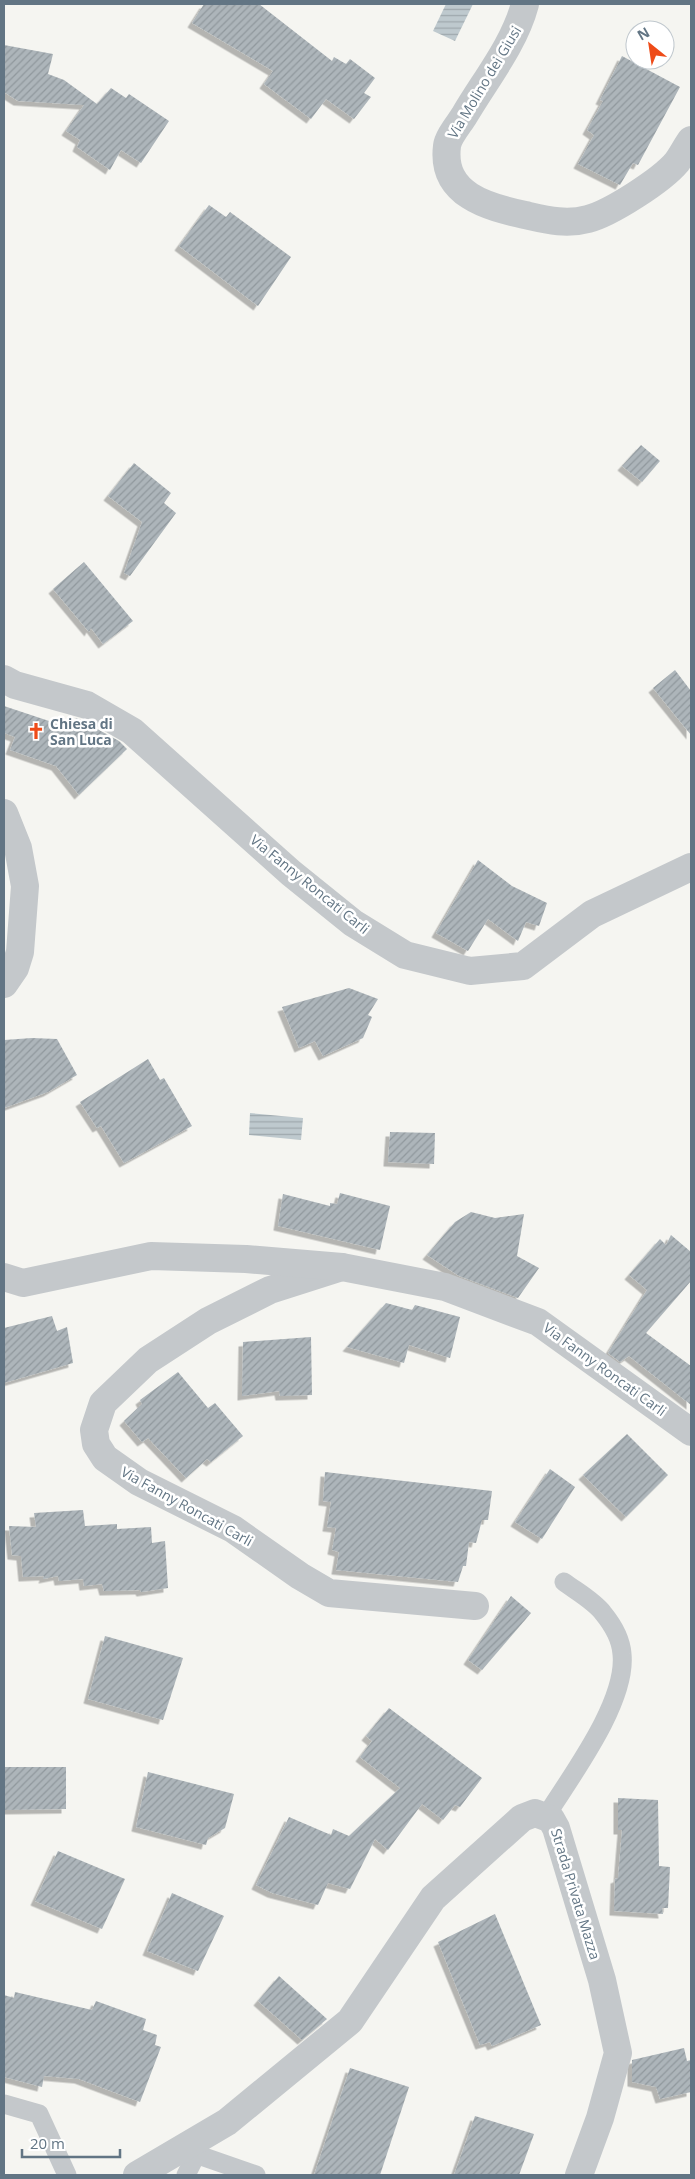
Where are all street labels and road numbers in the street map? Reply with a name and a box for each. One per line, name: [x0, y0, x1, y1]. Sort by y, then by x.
street label: Via Molino dei Giusi: [443, 22, 525, 142]
street label: Via Fanny Roncati Carli: [247, 830, 373, 938]
street label: Via Fanny Roncati Carli: [540, 1318, 670, 1420]
street label: Via Fanny Roncati Carli: [118, 1462, 256, 1550]
street label: Strada Privata Mazza: [547, 1826, 605, 1962]

